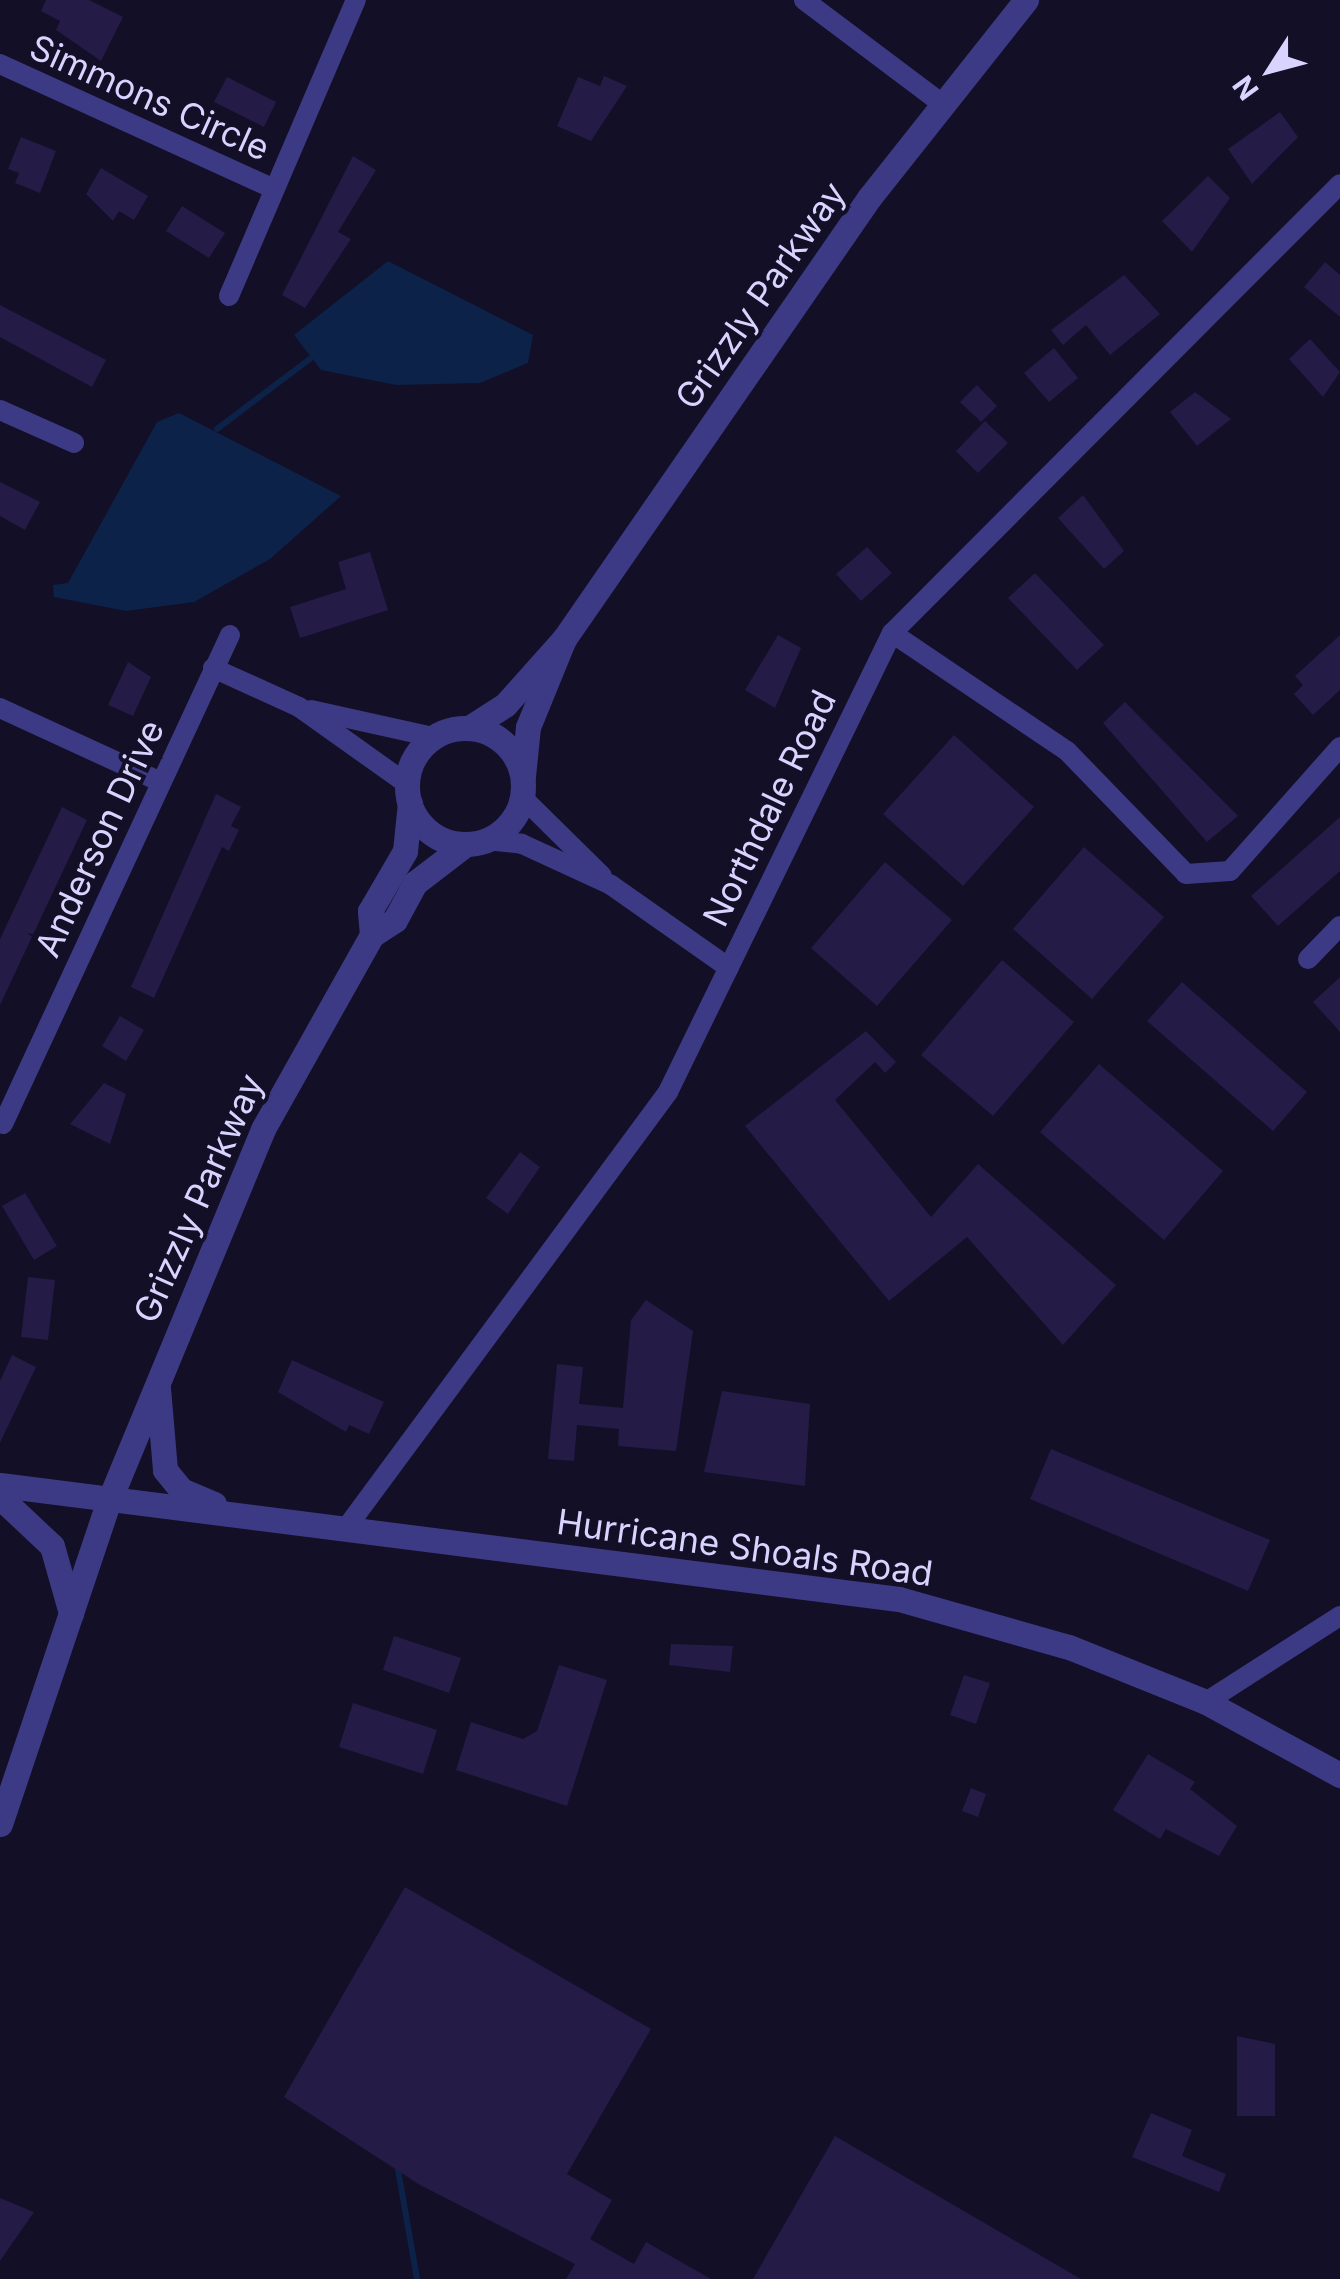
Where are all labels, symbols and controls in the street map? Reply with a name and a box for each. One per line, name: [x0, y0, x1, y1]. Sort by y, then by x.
north arrow: [1220, 20, 1320, 120]
street label: Simmons Circle: [24, 25, 276, 169]
text: N: [1226, 69, 1266, 106]
street label: Grizzly Parkway: [666, 173, 854, 417]
street label: Northdale Road: [694, 683, 844, 933]
street label: Anderson Drive: [26, 713, 172, 963]
street label: Grizzly Parkway: [124, 1067, 272, 1329]
street label: Hurricane Shoals Road: [554, 1500, 936, 1594]

